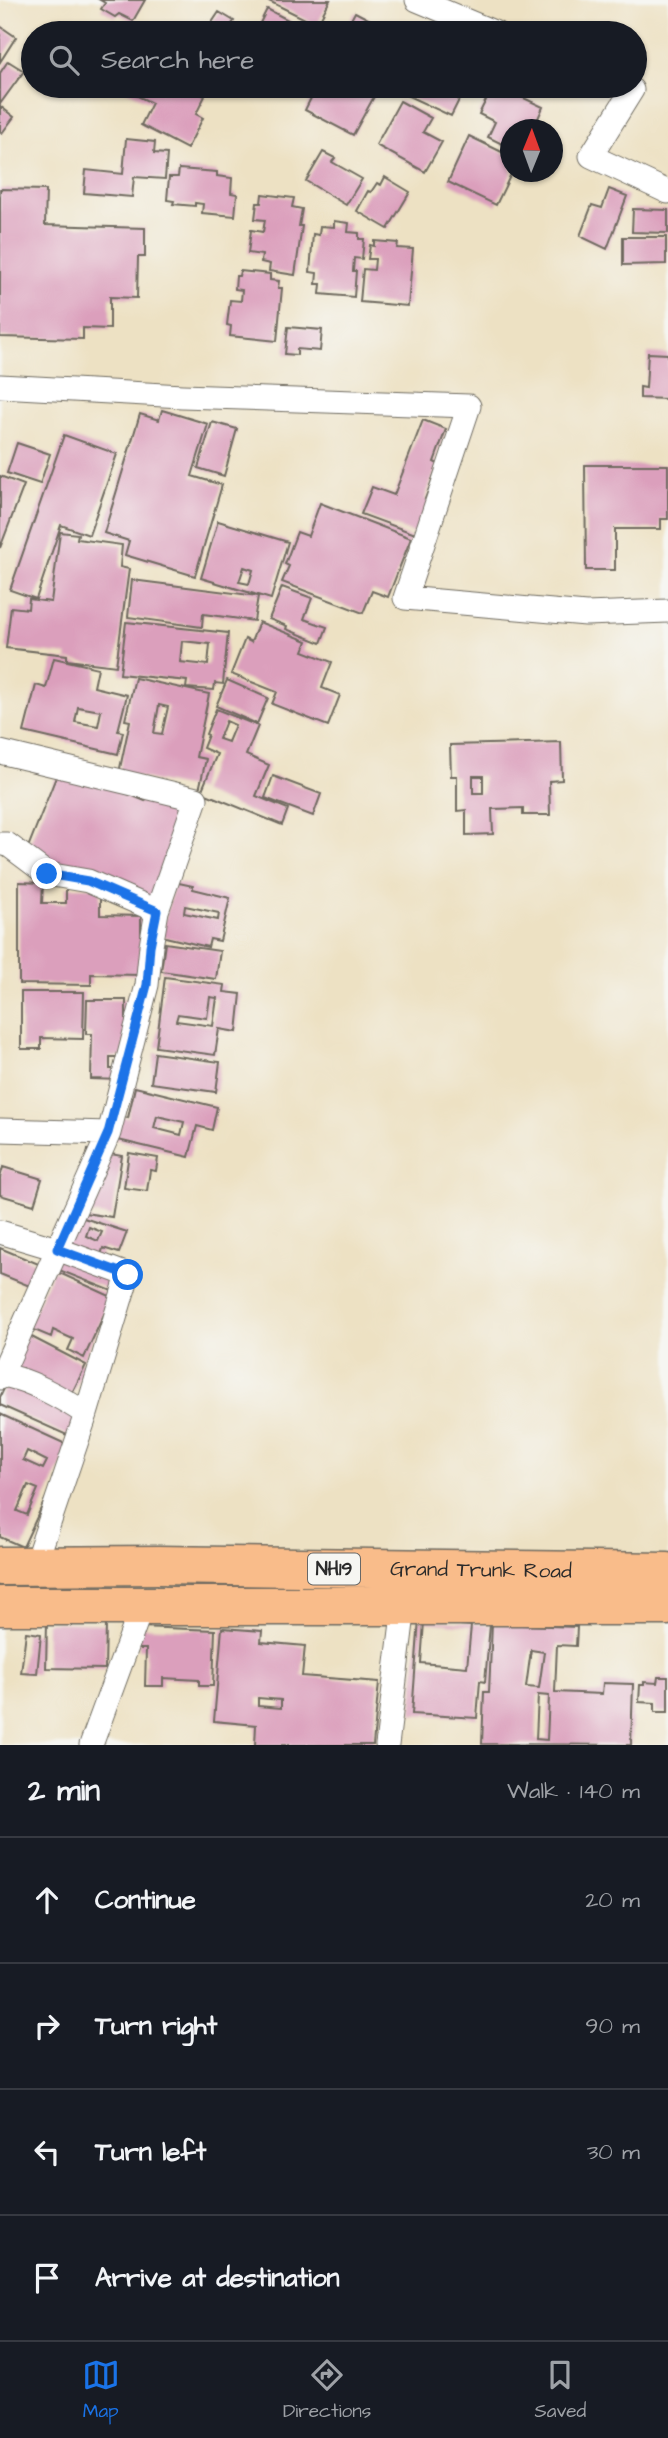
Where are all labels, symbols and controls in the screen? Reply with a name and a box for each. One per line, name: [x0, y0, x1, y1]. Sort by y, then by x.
search box: [21, 21, 647, 98]
icon: search: [45, 41, 83, 79]
text: Search here: [101, 42, 254, 78]
north arrow: [500, 119, 563, 182]
route end: [31, 858, 62, 889]
route start: [112, 1259, 143, 1290]
road number: NH19: [308, 1554, 360, 1584]
street label: Grand Trunk Road: [390, 1554, 572, 1585]
text: 2 min: [28, 1770, 100, 1812]
text: Walk · 140 m: [507, 1775, 640, 1807]
icon: ahead: [28, 1881, 66, 1919]
text: Continue: [95, 1882, 196, 1918]
text: 20 m: [585, 1884, 640, 1916]
icon: right: [28, 2007, 66, 2045]
text: Turn right: [95, 2008, 217, 2044]
text: 90 m: [585, 2010, 640, 2042]
icon: left: [28, 2133, 66, 2171]
text: Turn left: [95, 2134, 206, 2170]
text: 30 m: [587, 2136, 640, 2168]
icon: arrive: [28, 2259, 66, 2297]
text: Arrive at destination: [95, 2260, 340, 2296]
tab: Map: [82, 2356, 120, 2425]
tab: Directions: [283, 2356, 371, 2425]
tab: Saved: [535, 2356, 586, 2425]

